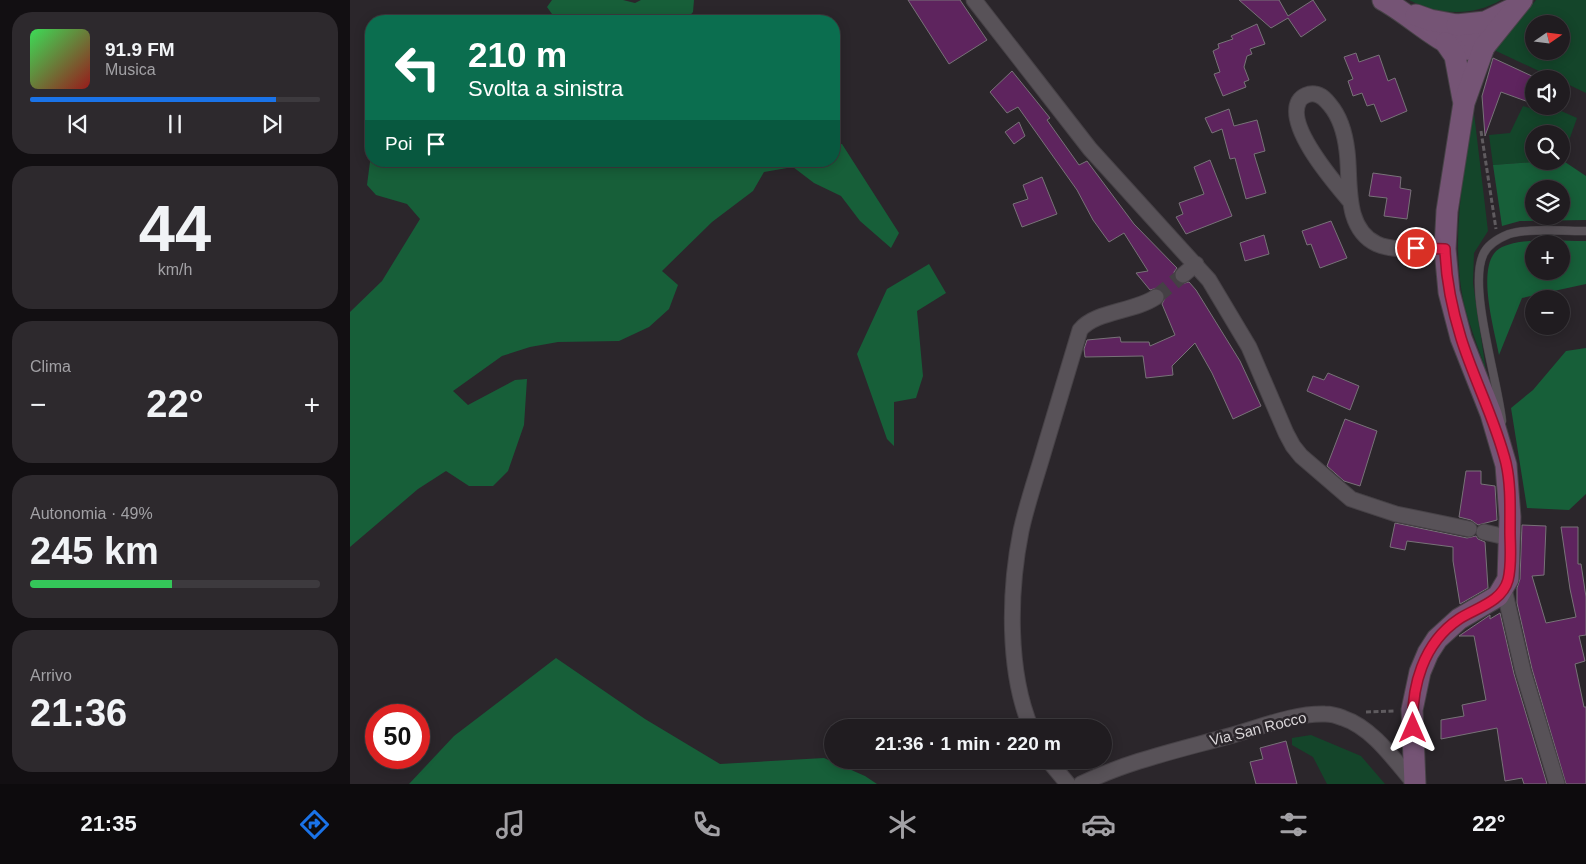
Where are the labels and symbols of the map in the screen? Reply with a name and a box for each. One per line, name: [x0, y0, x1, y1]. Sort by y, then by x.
north arrow: [1525, 15, 1570, 60]
pin: [1395, 227, 1437, 269]
position arrow: [1386, 701, 1438, 753]
speed limit sign: 50: [365, 704, 430, 769]
street label: Via San Rocco: [1208, 708, 1308, 749]

